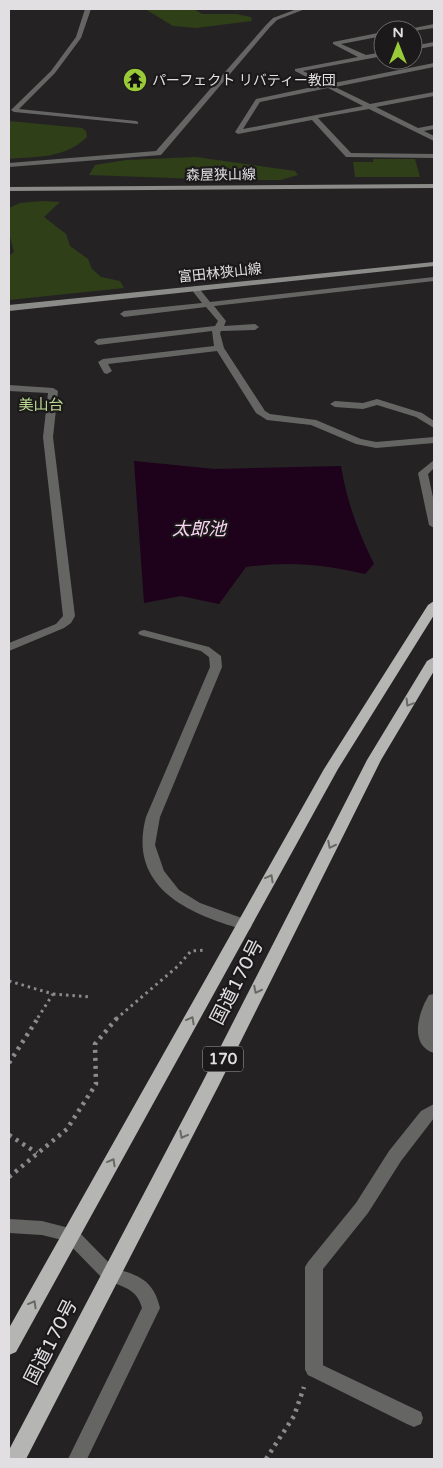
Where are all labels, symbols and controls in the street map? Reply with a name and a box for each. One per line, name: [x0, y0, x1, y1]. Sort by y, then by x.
north arrow: [373, 20, 423, 70]
text: N: [392, 24, 404, 41]
temple icon: パーフェクト リバティー教団: [122, 67, 148, 93]
place label: パーフェクト リバティー教団: [152, 72, 336, 89]
street label: 森屋狭山線: [186, 166, 256, 184]
street label: 富田林狭山線: [177, 260, 263, 286]
district label: 美山台: [18, 396, 64, 414]
water label: 太郎池: [172, 518, 228, 540]
one-way arrow: [406, 697, 416, 706]
one-way arrow: [327, 840, 337, 849]
one-way arrow: [264, 874, 274, 883]
street label: 国道170号: [206, 936, 268, 1028]
one-way arrow: [253, 985, 263, 994]
one-way arrow: [185, 1016, 195, 1025]
road number: 170: [203, 1046, 243, 1072]
one-way arrow: [179, 1129, 189, 1138]
one-way arrow: [106, 1158, 116, 1167]
street label: 国道170号: [20, 1296, 82, 1388]
one-way arrow: [26, 1300, 36, 1309]

